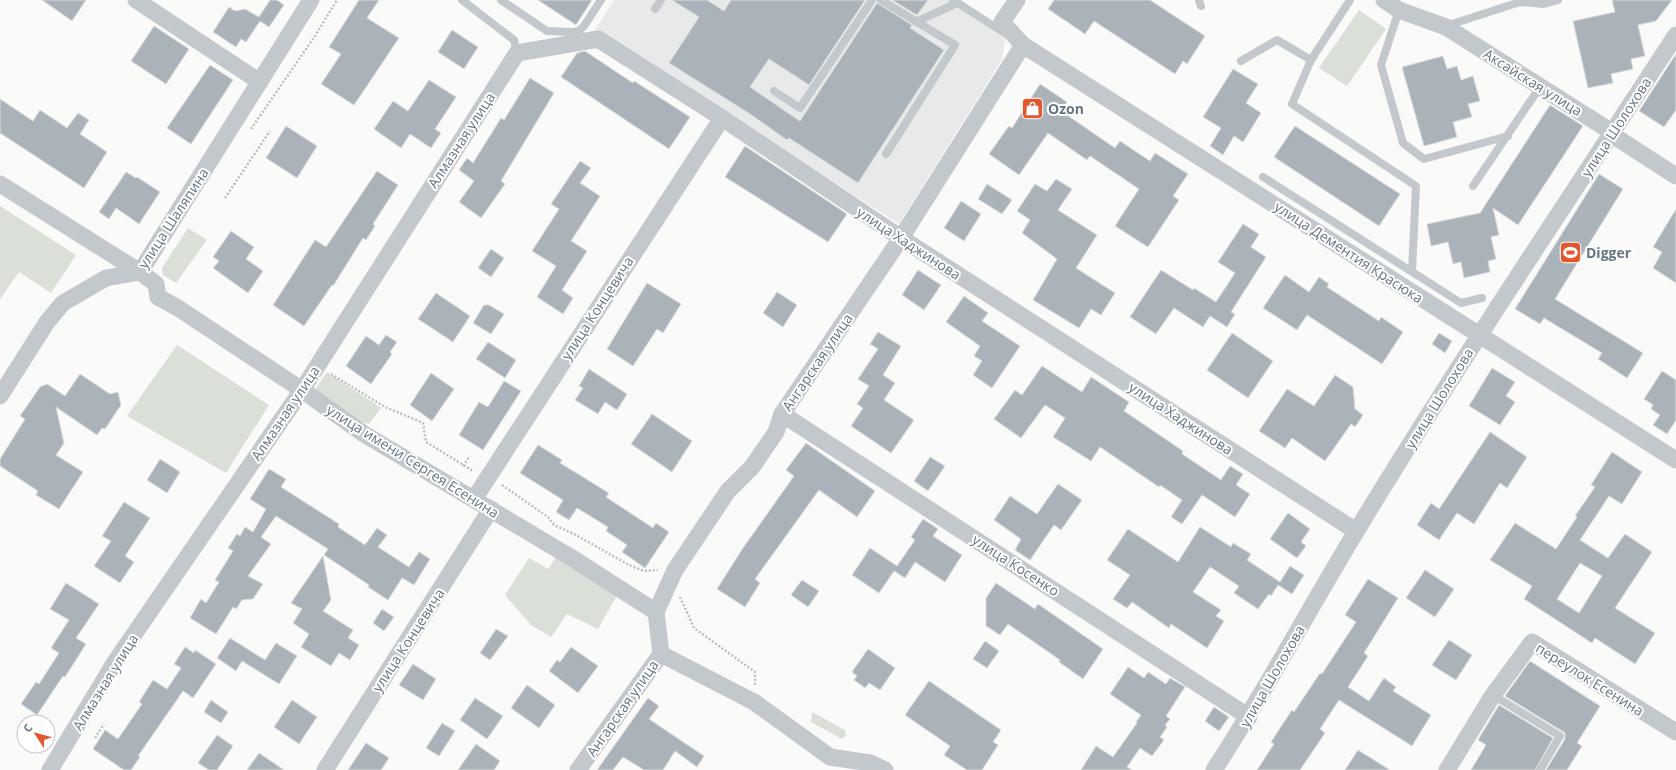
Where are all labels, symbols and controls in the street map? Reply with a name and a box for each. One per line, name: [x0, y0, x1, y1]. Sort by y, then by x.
street label: Аксайская улица: [1480, 44, 1586, 120]
street label: улица Шолохова: [1577, 74, 1655, 180]
street label: Алмазная улица: [423, 89, 499, 191]
shop icon: Ozon: [1019, 95, 1045, 121]
place label: Ozon: [1048, 99, 1084, 118]
street label: улица Шаляпина: [133, 164, 213, 272]
street label: улица Дементия Красюка: [1271, 197, 1427, 307]
street label: улица Хаджинова: [853, 202, 965, 284]
sports icon: Digger: [1557, 239, 1583, 265]
place label: Digger: [1586, 243, 1632, 262]
street label: улица Концевича: [556, 253, 638, 363]
street label: Ангарская улица: [777, 310, 857, 414]
street label: улица Шолохова: [1400, 344, 1478, 452]
street label: Алмазная улица: [246, 362, 324, 464]
street label: улица Хаджинова: [1125, 377, 1237, 459]
street label: улица имени Сергея Есенина: [323, 400, 503, 522]
street label: улица Косенко: [969, 530, 1063, 600]
street label: улица Концевича: [367, 585, 449, 695]
street label: улица Шолохова: [1235, 621, 1309, 731]
street label: Алмазная улица: [68, 630, 142, 734]
street label: переулок Есенина: [1532, 638, 1648, 720]
street label: Ангарская улица: [582, 656, 662, 760]
north arrow: [16, 714, 56, 754]
text: С: [19, 721, 36, 735]

